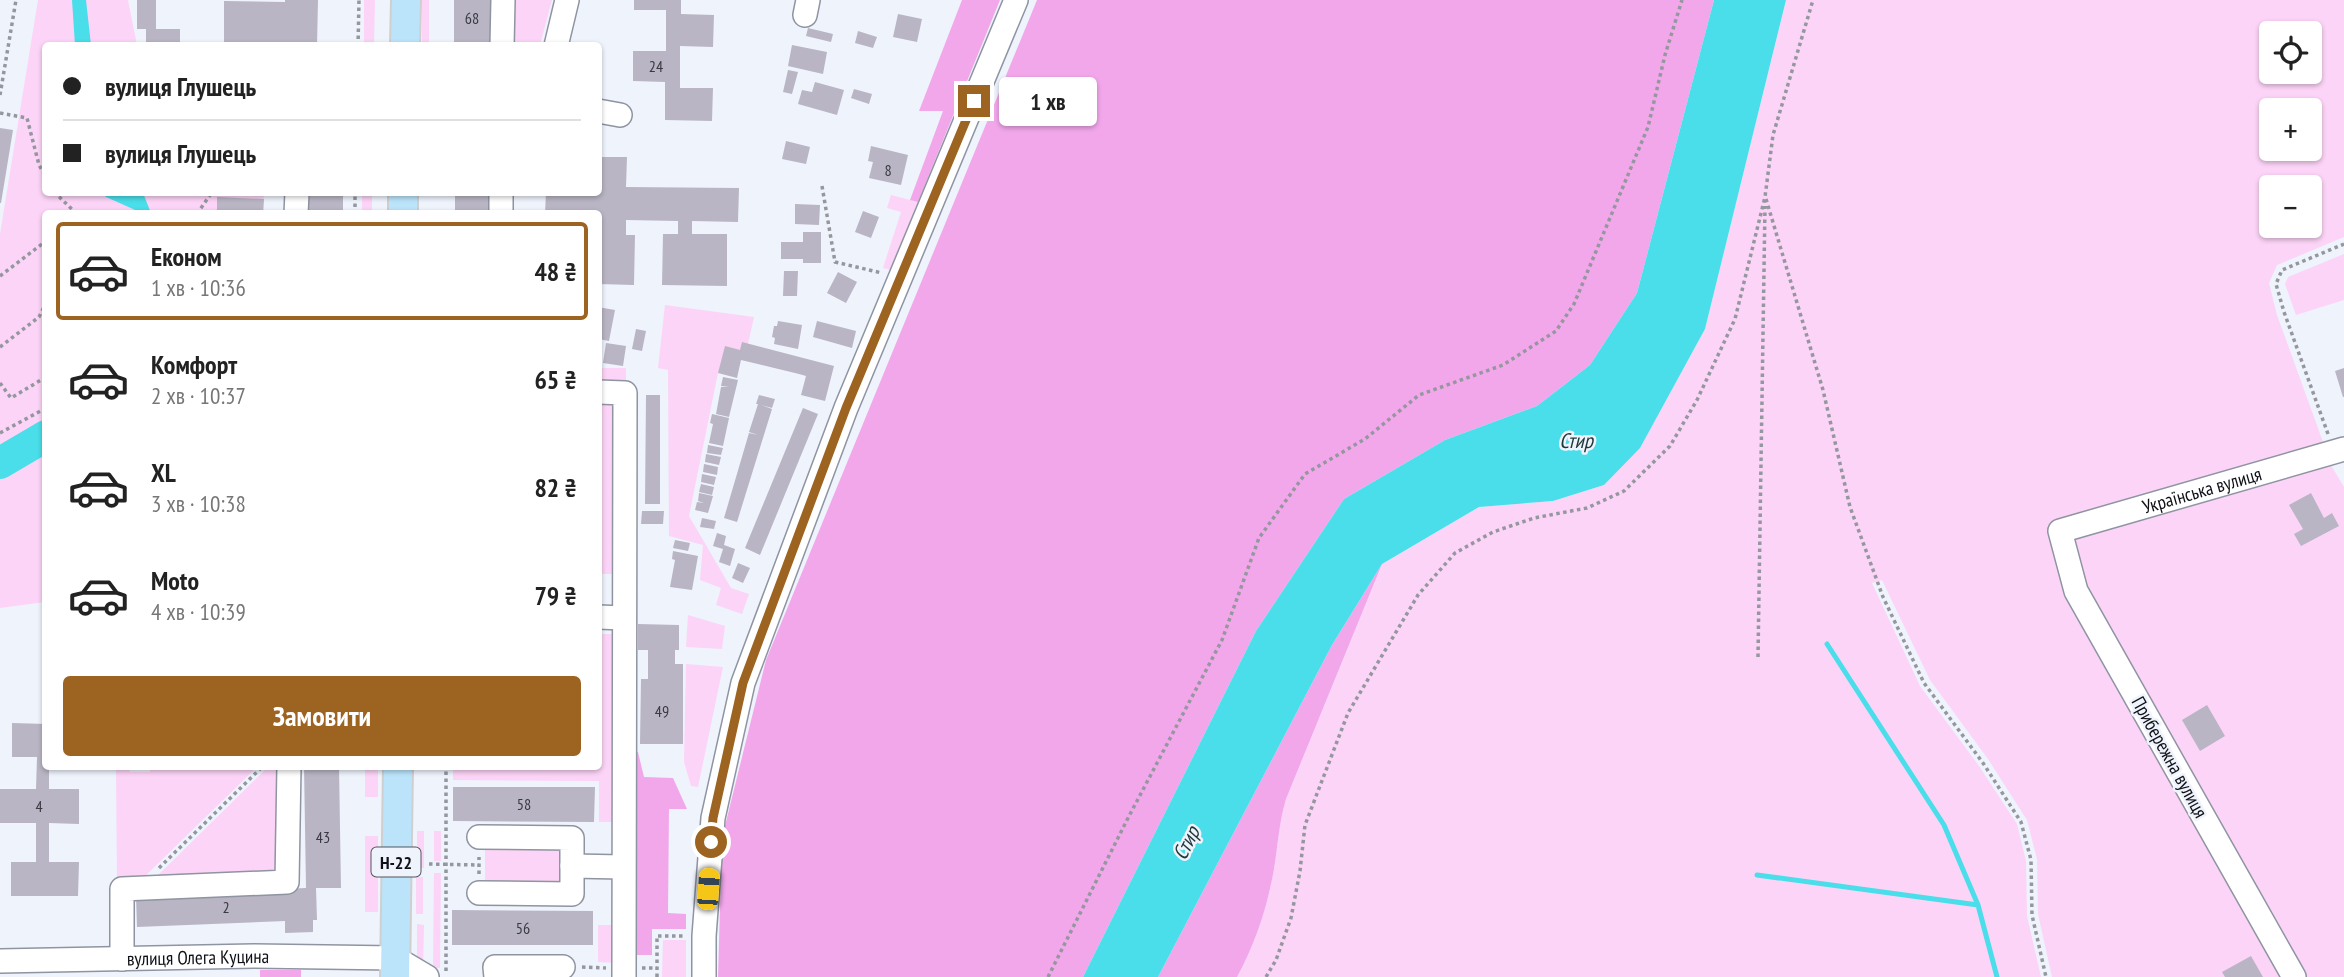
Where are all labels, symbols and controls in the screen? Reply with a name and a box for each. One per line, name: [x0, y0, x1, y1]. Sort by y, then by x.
house number: 68: [465, 8, 479, 28]
map controls: [2259, 21, 2322, 238]
button: locate: [2259, 21, 2322, 84]
house number: 24: [649, 56, 663, 76]
text: вулиця Глушець: [105, 70, 256, 103]
callout: 1 хв: [998, 76, 1096, 126]
route end: [958, 85, 990, 117]
text: 1 хв: [1030, 87, 1066, 116]
button: +: [2259, 98, 2322, 161]
text: вулиця Глушець: [105, 137, 256, 170]
house number: 8: [884, 160, 892, 180]
button: −: [2259, 175, 2322, 238]
icon: car: [67, 240, 130, 303]
text: Економ: [151, 240, 222, 273]
text: 48 ₴: [534, 255, 577, 288]
text: 1 хв · 10:36: [151, 273, 246, 302]
icon: car: [67, 348, 130, 411]
text: Комфорт: [151, 348, 237, 381]
text: 65 ₴: [534, 363, 577, 396]
text: 2 хв · 10:37: [151, 381, 246, 410]
water label: Стир: [1559, 427, 1595, 454]
icon: car: [67, 456, 130, 519]
text: XL: [151, 456, 176, 489]
street label: Українська вулиця: [2139, 461, 2264, 519]
text: 82 ₴: [534, 471, 577, 504]
text: 3 хв · 10:38: [151, 489, 246, 518]
icon: car: [67, 564, 130, 627]
text: Moto: [151, 564, 199, 597]
text: 79 ₴: [534, 579, 577, 612]
text: 4 хв · 10:39: [151, 597, 246, 626]
button: Замовити: [63, 676, 581, 756]
street label: Прибережна вулиця: [2127, 692, 2213, 822]
house number: 49: [655, 701, 669, 721]
house number: 58: [517, 794, 531, 814]
house number: 4: [35, 796, 43, 816]
water label: Стир: [1166, 820, 1207, 864]
route start: [695, 826, 727, 858]
house number: 43: [316, 827, 330, 847]
road number: Н-22: [372, 848, 420, 876]
car: [697, 867, 720, 911]
house number: 2: [222, 897, 230, 917]
house number: 56: [516, 918, 530, 938]
street label: вулиця Олега Куцина: [127, 944, 269, 971]

